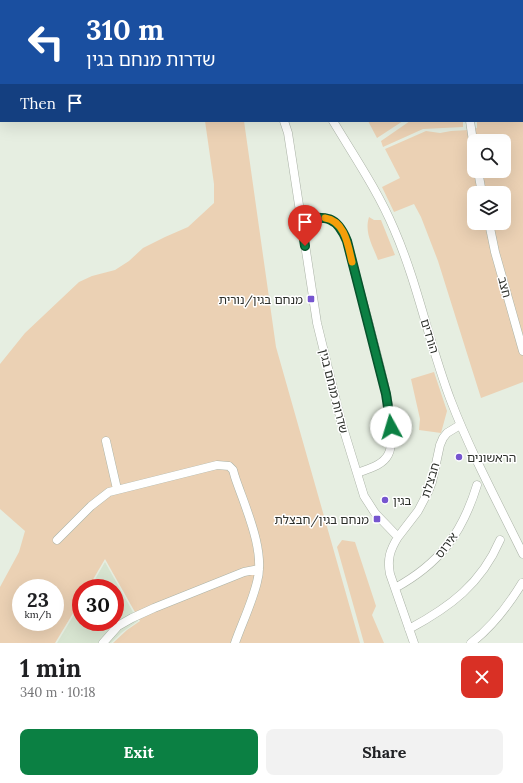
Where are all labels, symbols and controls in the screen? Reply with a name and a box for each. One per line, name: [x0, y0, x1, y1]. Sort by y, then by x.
text: 310 m: [86, 12, 164, 48]
icon: left: [20, 16, 72, 68]
text: שדרות מנחם בגין: [86, 48, 215, 71]
icon: arrive: [64, 92, 86, 114]
text: Then: [20, 94, 56, 113]
map controls: [467, 134, 511, 230]
button: search: [467, 134, 511, 178]
button: layers: [467, 186, 511, 230]
pin: [288, 205, 322, 246]
icon: arrive: [294, 211, 316, 233]
street label: חצב: [495, 275, 515, 299]
place label: מנחם בגין/נורית: [219, 292, 303, 308]
marker: מנחם בגין/נורית: [306, 294, 316, 304]
street label: הורדים: [418, 317, 442, 355]
street label: שדרות מנחם בגין: [316, 347, 352, 435]
position arrow: [370, 406, 412, 448]
place label: הראשונים: [467, 450, 516, 465]
marker: הראשונים: [454, 452, 464, 462]
street label: חבצלת: [418, 461, 442, 499]
place label: בגין: [393, 493, 412, 508]
marker: בגין: [380, 495, 390, 505]
place label: מנחם בגין/חבצלת: [275, 512, 369, 528]
marker: מנחם בגין/חבצלת: [372, 514, 382, 524]
street label: אירוס: [432, 529, 461, 561]
speed limit sign: 30: [72, 579, 124, 631]
text: 23: [27, 587, 49, 612]
text: km/h: [24, 608, 52, 621]
text: 1 min: [20, 653, 81, 684]
button: close: [461, 656, 503, 698]
text: 340 m · 10:18: [20, 684, 96, 701]
button: Exit: [20, 729, 258, 775]
button: Share: [266, 729, 503, 775]

